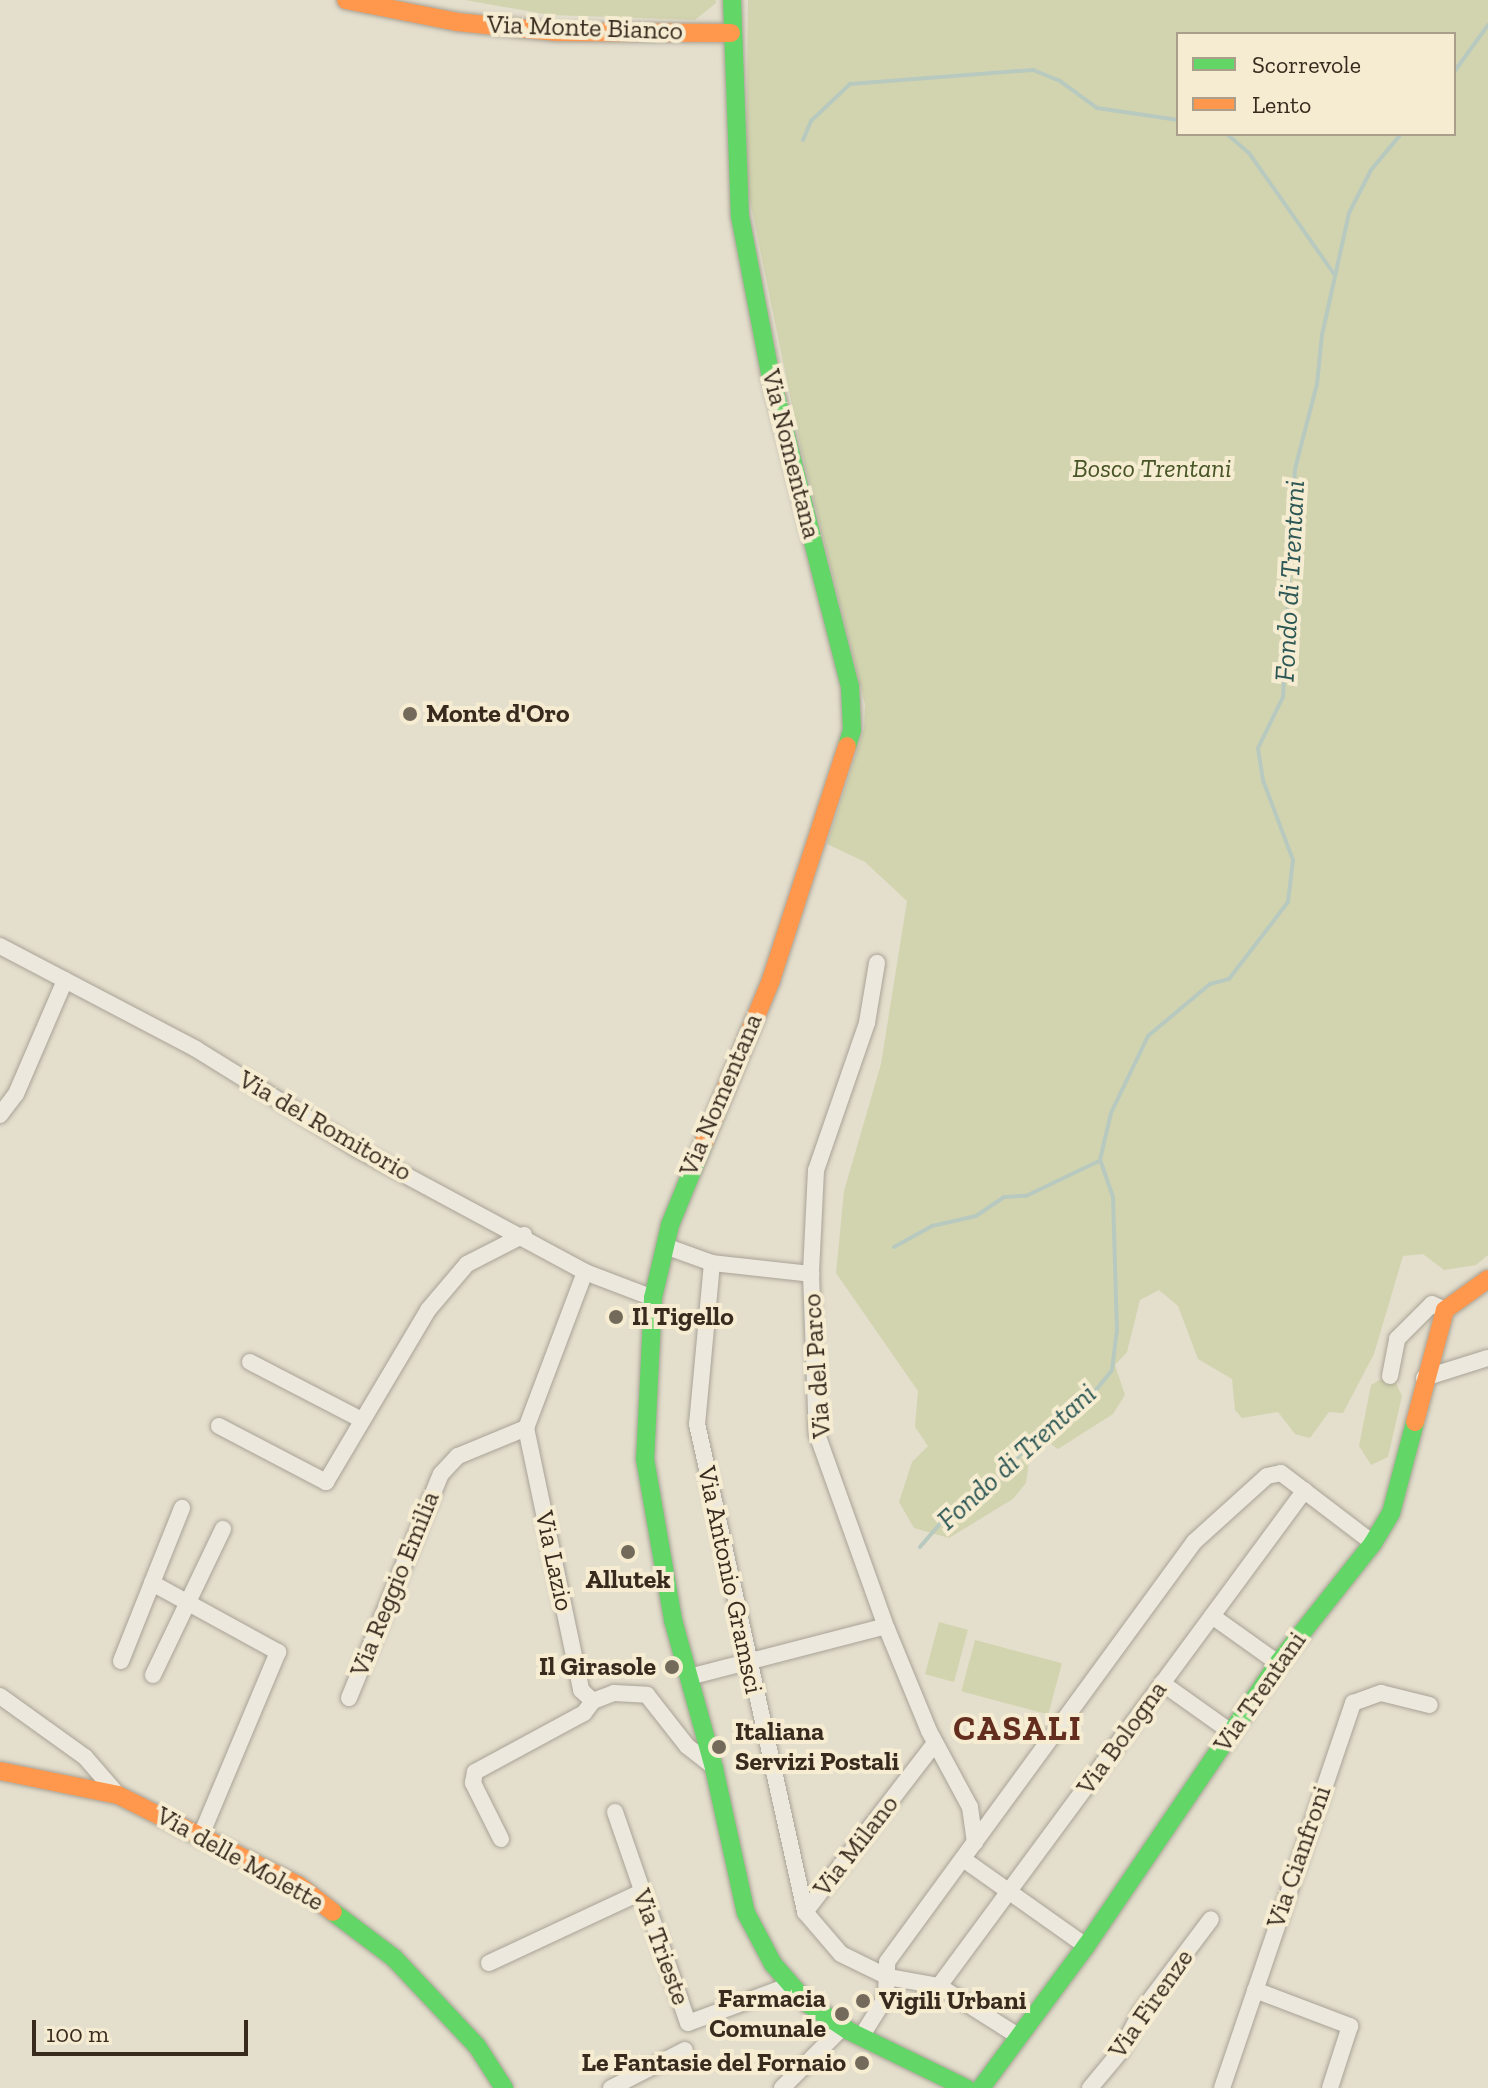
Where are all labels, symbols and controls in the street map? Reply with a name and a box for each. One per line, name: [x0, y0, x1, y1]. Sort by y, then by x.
street label: Via Monte Bianco: [486, 9, 684, 47]
legend: [1176, 32, 1456, 136]
text: Scorrevole: [1252, 50, 1361, 79]
text: Lento: [1252, 90, 1311, 119]
street label: Via Nomentana: [755, 366, 827, 542]
park label: Bosco Trentani: [1072, 453, 1232, 485]
water label: Fondo di Trentani: [1268, 479, 1312, 683]
place label: Monte d'Oro: [426, 698, 569, 730]
marker: Monte d'Oro: [401, 705, 419, 723]
street label: Via Nomentana: [673, 1009, 769, 1181]
street label: Via del Romitorio: [233, 1064, 417, 1188]
street label: Via del Parco: [796, 1293, 838, 1439]
place label: Il Tigello: [632, 1301, 734, 1333]
marker: Il Tigello: [607, 1308, 625, 1326]
water label: Fondo di Trentani: [930, 1377, 1104, 1537]
street label: Via Antonio Gramsci: [691, 1463, 769, 1697]
street label: Via Reggio Emilia: [344, 1487, 446, 1681]
street label: Via Lazio: [528, 1508, 580, 1614]
marker: Allutek: [619, 1543, 637, 1561]
place label: Allutek: [585, 1564, 671, 1596]
street label: Via Trentani: [1207, 1626, 1313, 1758]
place label: Il Girasole: [539, 1651, 656, 1683]
marker: Il Girasole: [663, 1658, 681, 1676]
street label: Via Bologna: [1070, 1675, 1174, 1801]
district label: CASALI: [953, 1709, 1083, 1749]
place label: Italiana Servizi Postali: [735, 1716, 899, 1778]
marker: Italiana Servizi Postali: [710, 1738, 728, 1756]
street label: Via Cianfroni: [1260, 1782, 1338, 1932]
street label: Via Milano: [807, 1789, 905, 1903]
street label: Via delle Molette: [151, 1800, 329, 1918]
street label: Via Trieste: [626, 1885, 696, 2009]
street label: Via Firenze: [1102, 1943, 1200, 2065]
place label: Farmacia Comunale: [709, 1983, 826, 2044]
place label: Vigili Urbani: [879, 1985, 1027, 2017]
marker: Vigili Urbani: [854, 1992, 872, 2010]
scale bar: [36, 2004, 252, 2054]
marker: Farmacia Comunale: [833, 2005, 851, 2023]
text: 100 m: [46, 2019, 109, 2048]
place label: Le Fantasie del Fornaio: [581, 2047, 846, 2079]
marker: Le Fantasie del Fornaio: [853, 2054, 871, 2072]

